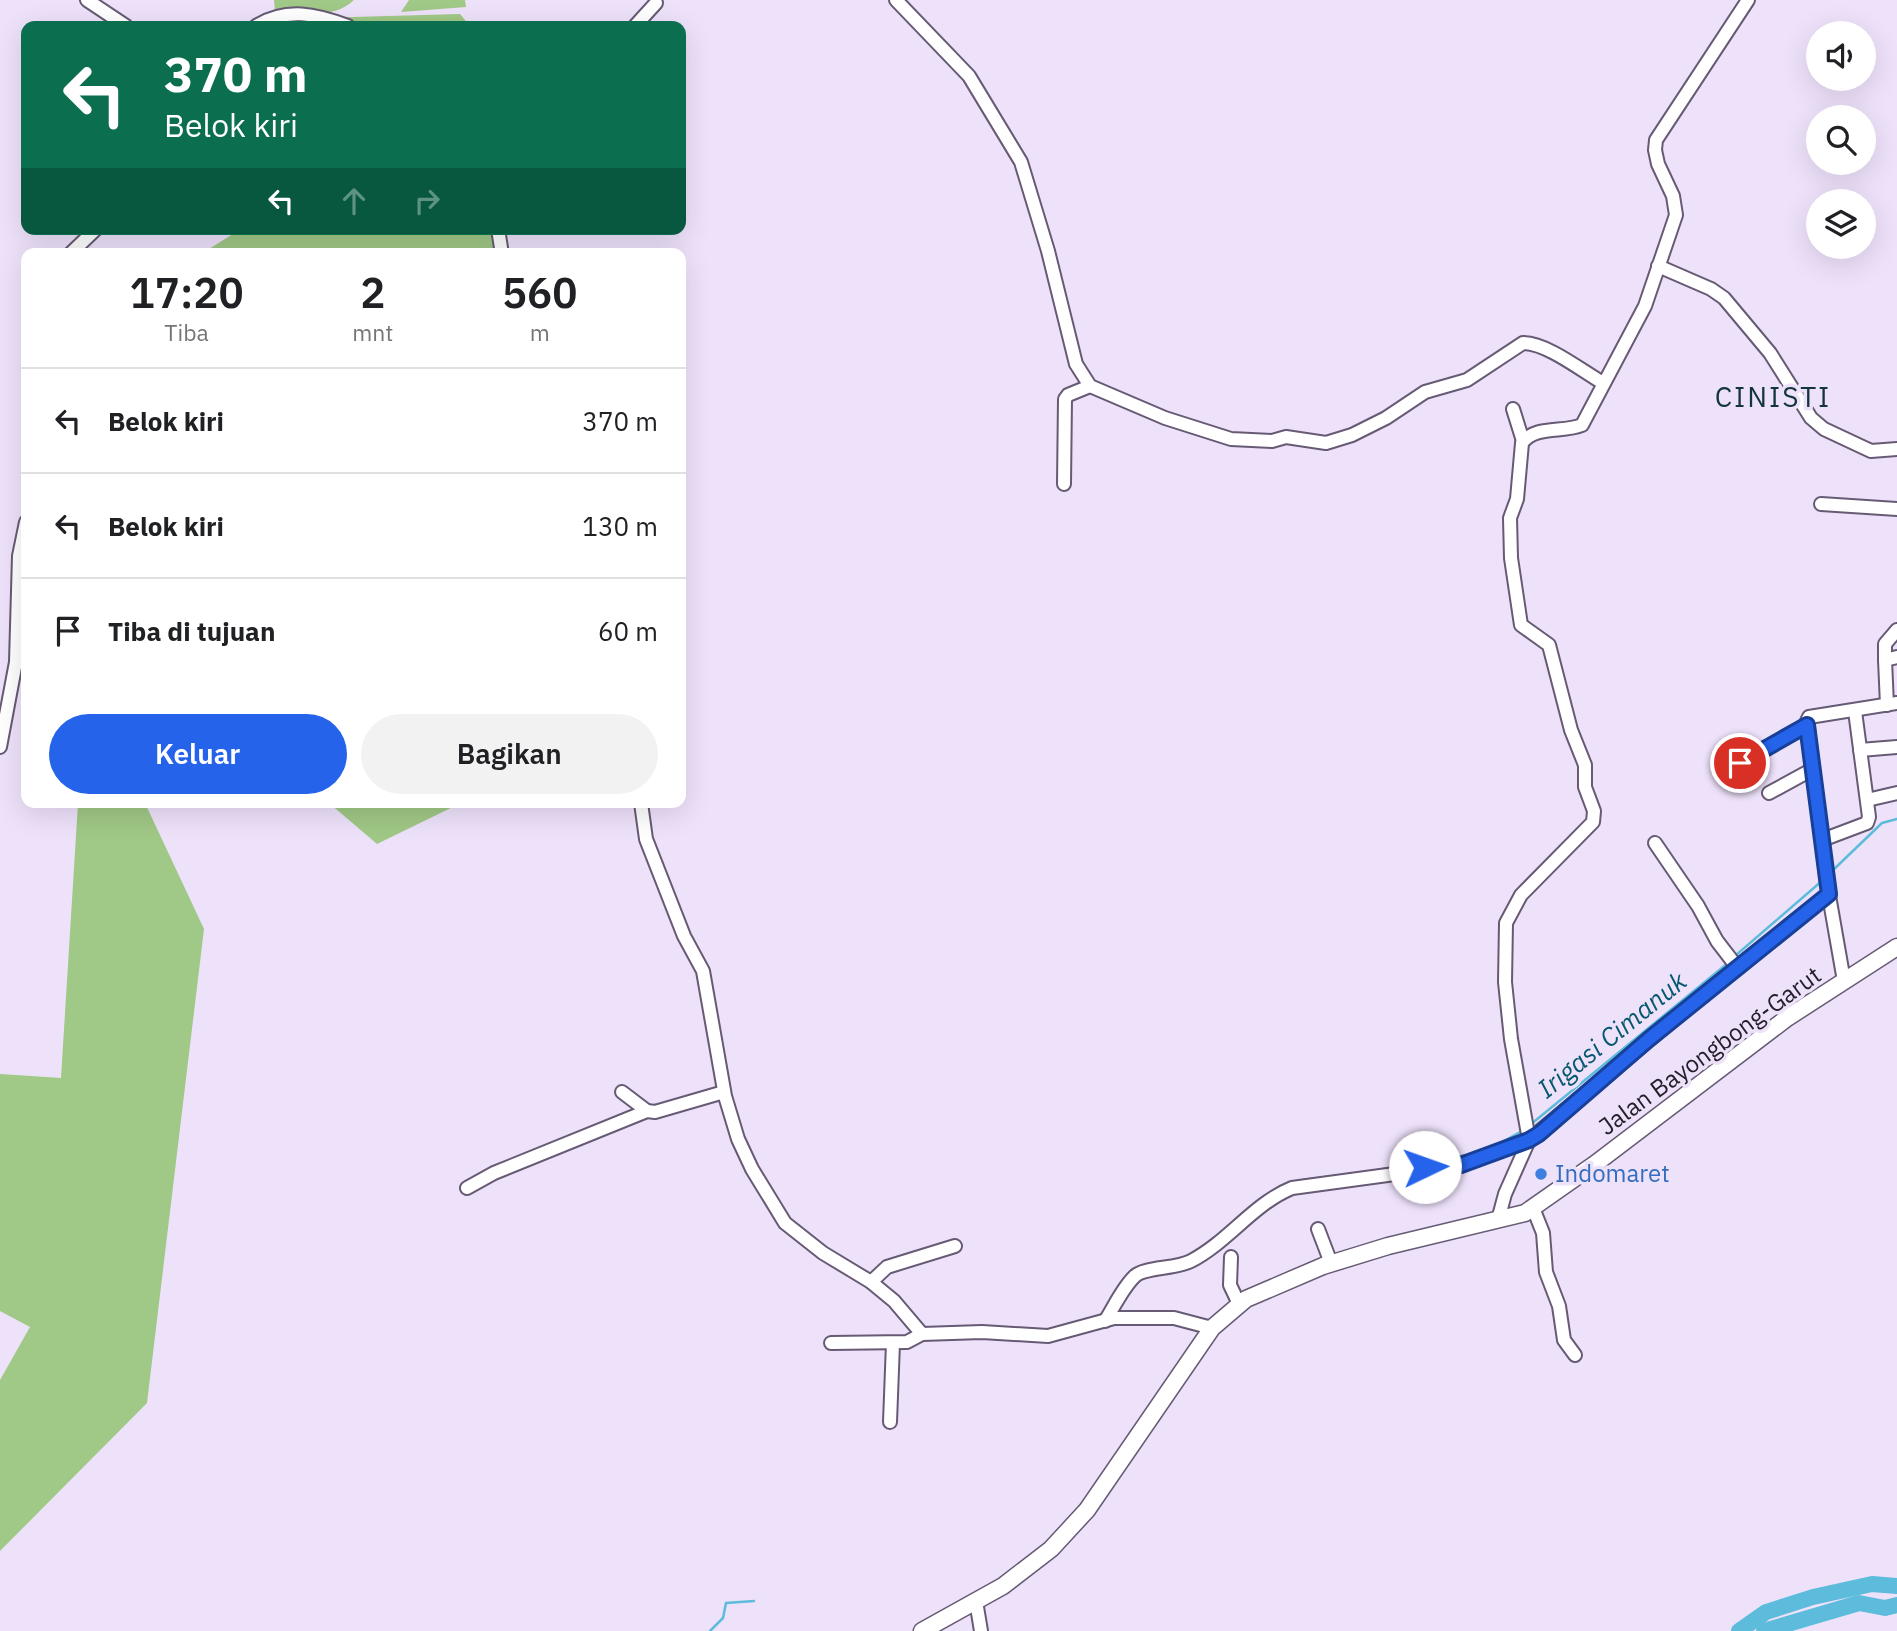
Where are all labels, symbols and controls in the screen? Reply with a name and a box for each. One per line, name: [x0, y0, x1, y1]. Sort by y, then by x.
map controls: [1806, 21, 1876, 259]
button: sound: [1806, 21, 1876, 91]
text: 370 m: [164, 42, 308, 105]
icon: left: [49, 49, 140, 140]
text: Belok kiri: [164, 104, 298, 146]
button: search: [1806, 105, 1876, 175]
icon: left: [262, 182, 300, 220]
icon: ahead: [335, 182, 373, 220]
icon: right: [408, 182, 446, 220]
button: layers: [1806, 189, 1876, 259]
text: 17:20: [129, 265, 244, 320]
text: 2: [360, 265, 385, 320]
text: 560: [502, 265, 577, 320]
text: Tiba: [164, 317, 209, 347]
text: mnt: [352, 317, 393, 347]
text: m: [530, 317, 550, 347]
district label: CINISTI: [1715, 378, 1831, 415]
icon: left: [49, 402, 87, 440]
text: Belok kiri: [108, 404, 224, 438]
text: 370 m: [582, 404, 658, 438]
icon: left: [49, 507, 87, 545]
text: Belok kiri: [108, 509, 224, 543]
text: 130 m: [582, 509, 658, 543]
icon: arrive: [49, 612, 87, 650]
text: Tiba di tujuan: [108, 614, 275, 648]
text: 60 m: [598, 614, 658, 648]
button: Keluar: [49, 714, 347, 794]
button: Bagikan: [361, 714, 658, 794]
pin: [1710, 733, 1770, 793]
icon: arrive: [1721, 744, 1759, 782]
street label: Jalan Bayongbong-Garut: [1592, 959, 1827, 1142]
water label: Irigasi Cimanuk: [1530, 963, 1693, 1105]
position arrow: [1388, 1130, 1462, 1204]
place label: Indomaret: [1555, 1157, 1670, 1189]
marker: Indomaret: [1533, 1166, 1549, 1182]

